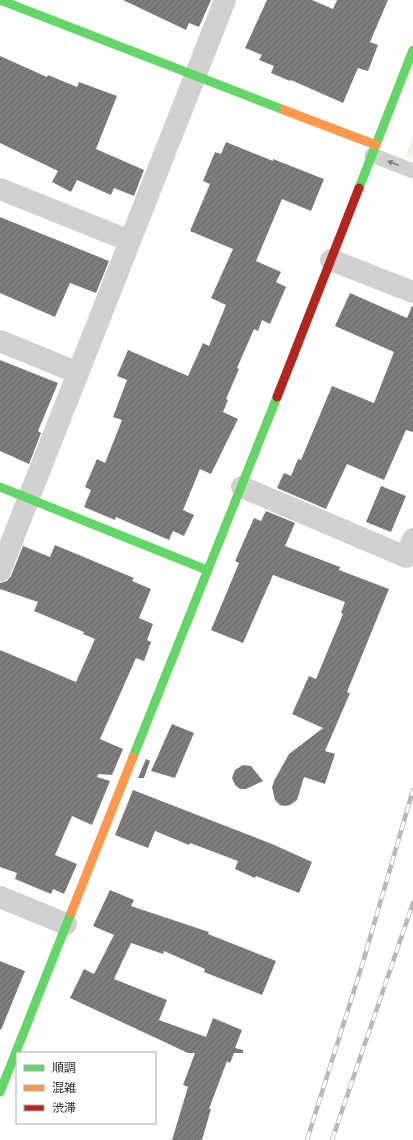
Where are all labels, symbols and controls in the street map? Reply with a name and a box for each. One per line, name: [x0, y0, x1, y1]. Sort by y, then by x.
one-way arrow: [386, 159, 398, 165]
legend: [16, 1052, 156, 1124]
text: 順調: [52, 1060, 76, 1075]
text: 混雑: [52, 1080, 76, 1095]
text: 渋滞: [52, 1100, 76, 1115]

